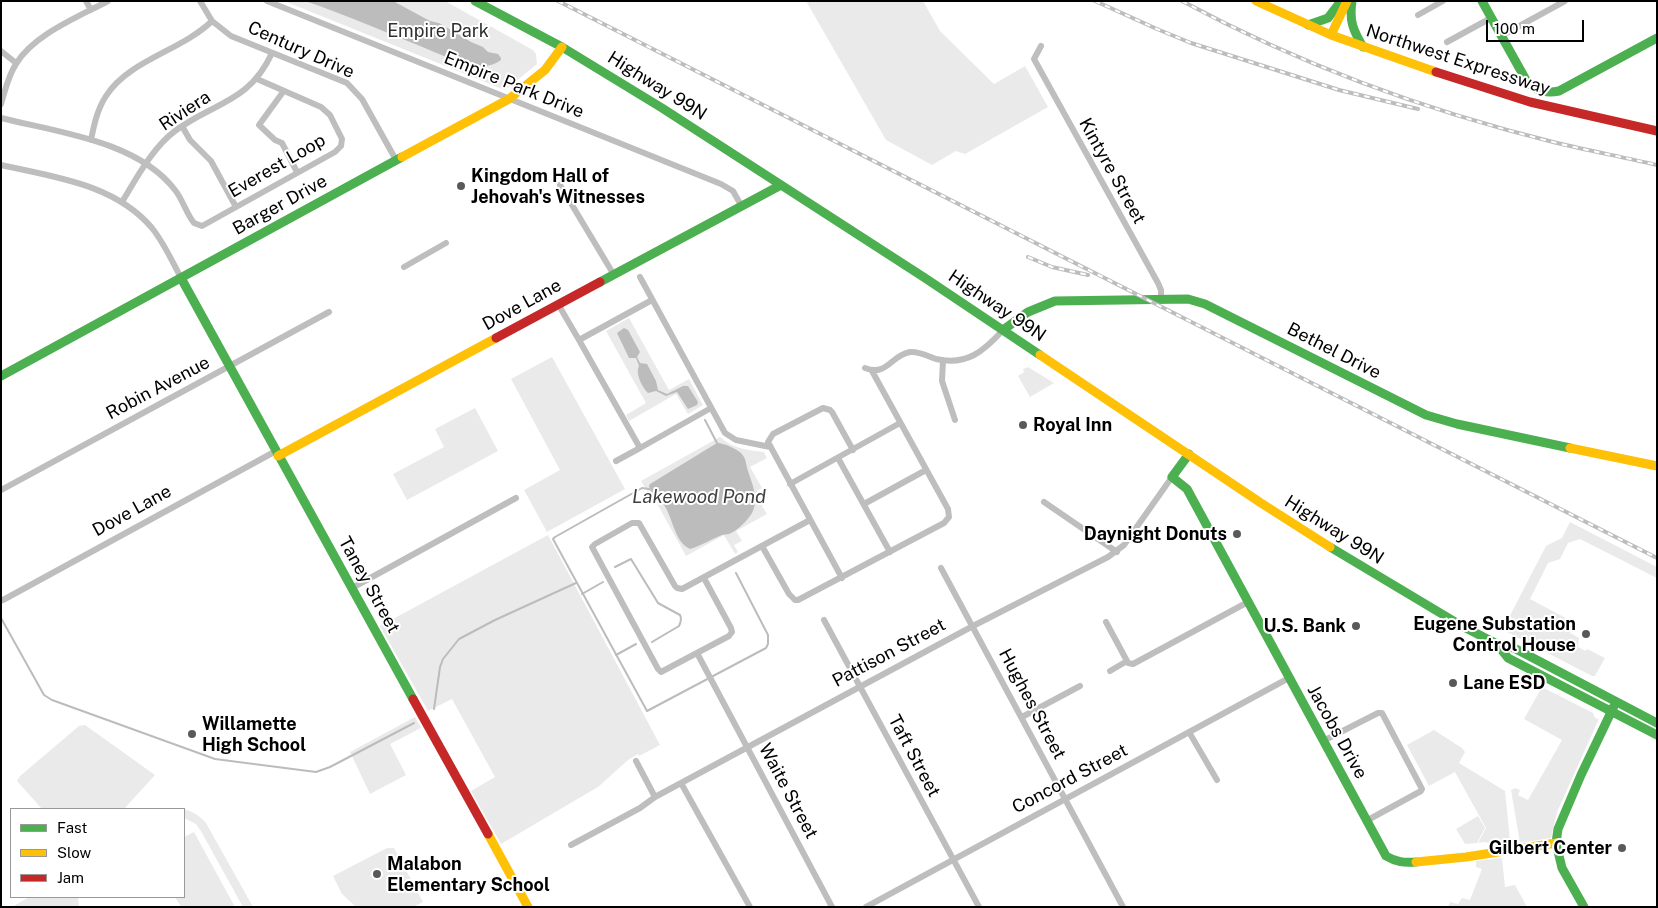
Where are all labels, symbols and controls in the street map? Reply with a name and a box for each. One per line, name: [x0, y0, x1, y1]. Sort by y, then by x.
scale bar: [1488, 10, 1586, 42]
street label: Century Drive: [244, 17, 358, 83]
park label: Empire Park: [387, 20, 489, 42]
street label: Northwest Expressway: [1363, 20, 1553, 100]
text: 100 m: [1494, 20, 1535, 37]
street label: Empire Park Drive: [441, 47, 587, 123]
street label: Highway 99N: [603, 47, 711, 125]
street label: Riviera: [155, 86, 215, 136]
street label: Kintyre Street: [1074, 114, 1150, 228]
street label: Everest Loop: [225, 130, 329, 202]
place label: Kingdom Hall of Jehovah's Witnesses: [471, 165, 645, 208]
street label: Barger Drive: [229, 170, 331, 240]
marker: Kingdom Hall of Jehovah's Witnesses: [455, 180, 467, 192]
street label: Highway 99N: [944, 265, 1050, 347]
street label: Dove Lane: [479, 275, 565, 335]
street label: Bethel Drive: [1283, 318, 1385, 384]
street label: Robin Avenue: [103, 352, 213, 424]
place label: Royal Inn: [1033, 414, 1112, 436]
marker: Royal Inn: [1017, 419, 1029, 431]
street label: Dove Lane: [89, 481, 175, 541]
water label: Lakewood Pond: [632, 486, 766, 508]
street label: Highway 99N: [1280, 491, 1388, 569]
place label: Daynight Donuts: [1084, 523, 1227, 545]
marker: Daynight Donuts: [1231, 528, 1243, 540]
street label: Taney Street: [334, 533, 404, 637]
place label: Eugene Substation Control House: [1413, 613, 1576, 656]
street label: Pattison Street: [829, 614, 949, 692]
place label: U.S. Bank: [1263, 615, 1346, 637]
marker: U.S. Bank: [1350, 620, 1362, 632]
marker: Eugene Substation Control House: [1580, 628, 1592, 640]
street label: Hughes Street: [994, 645, 1070, 763]
place label: Lane ESD: [1463, 672, 1545, 694]
marker: Lane ESD: [1447, 677, 1459, 689]
street label: Jacobs Drive: [1302, 681, 1372, 783]
street label: Taft Street: [883, 711, 945, 801]
place label: Willamette High School: [202, 713, 306, 756]
marker: Willamette High School: [186, 728, 198, 740]
street label: Waite Street: [754, 740, 822, 842]
street label: Concord Street: [1009, 740, 1131, 818]
legend: [10, 808, 185, 898]
text: Fast: [57, 819, 87, 836]
place label: Gilbert Center: [1489, 837, 1612, 859]
marker: Gilbert Center: [1616, 842, 1628, 854]
text: Slow: [57, 844, 91, 861]
place label: Malabon Elementary School: [387, 853, 550, 896]
marker: Malabon Elementary School: [371, 868, 383, 880]
text: Jam: [57, 869, 84, 886]

